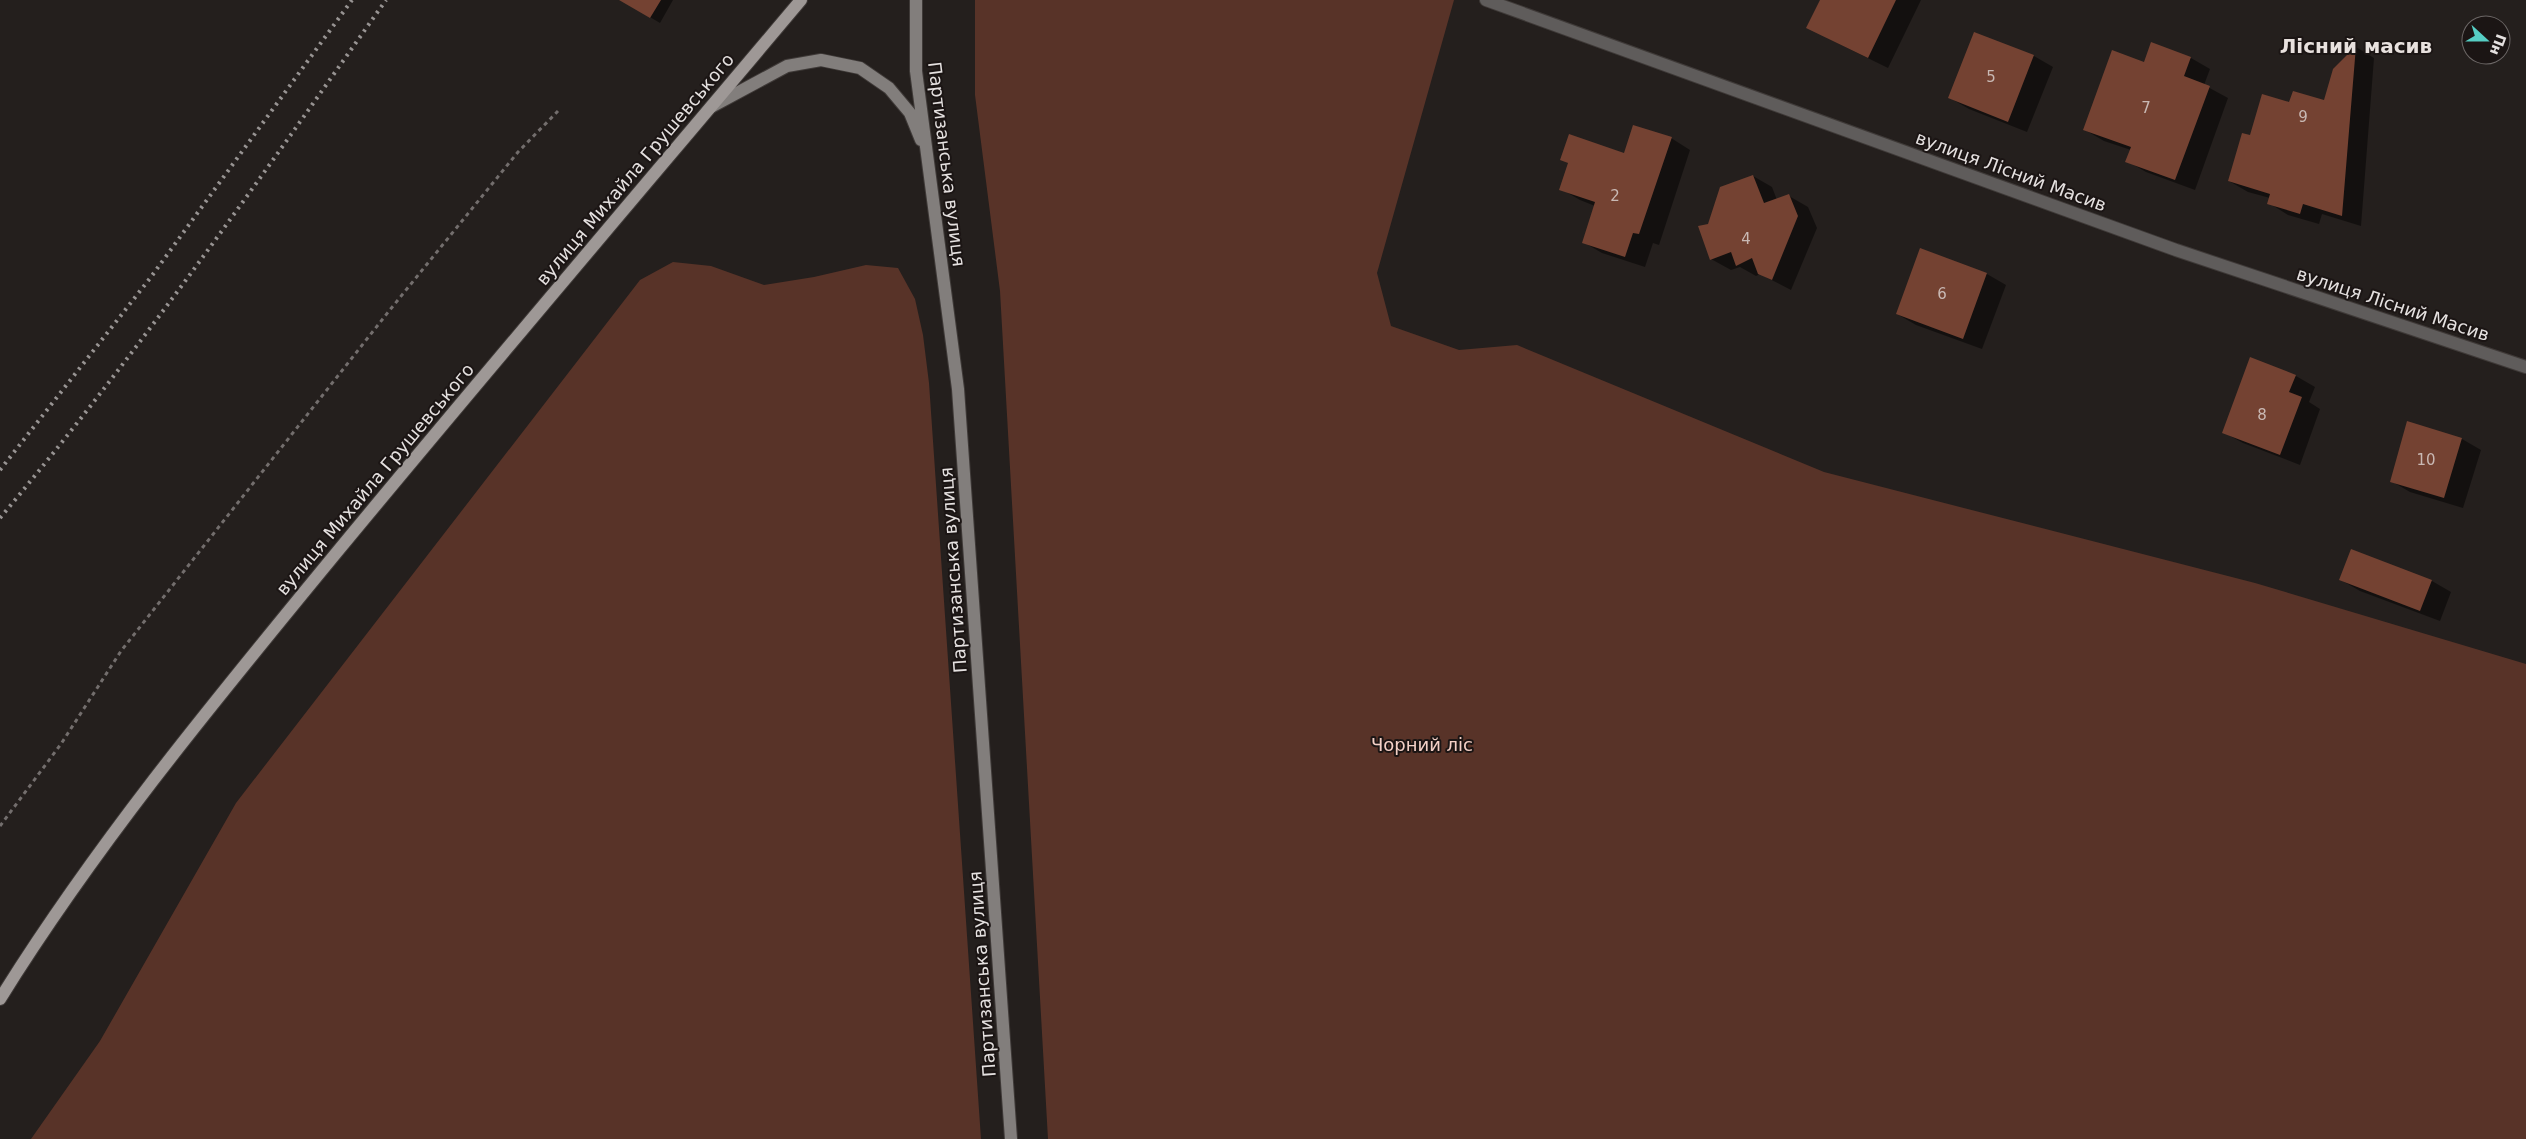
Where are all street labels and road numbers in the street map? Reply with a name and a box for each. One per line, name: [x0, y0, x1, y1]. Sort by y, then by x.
street label: вулиця Михайла Грушевського: [532, 49, 738, 289]
street label: Партизанська вулиця: [924, 60, 970, 268]
street label: вулиця Лісний Масив: [1913, 127, 2109, 215]
street label: вулиця Лісний Масив: [2294, 263, 2492, 345]
street label: вулиця Михайла Грушевського: [272, 359, 478, 599]
street label: Партизанська вулиця: [935, 466, 971, 674]
street label: Партизанська вулиця: [964, 870, 1000, 1078]

